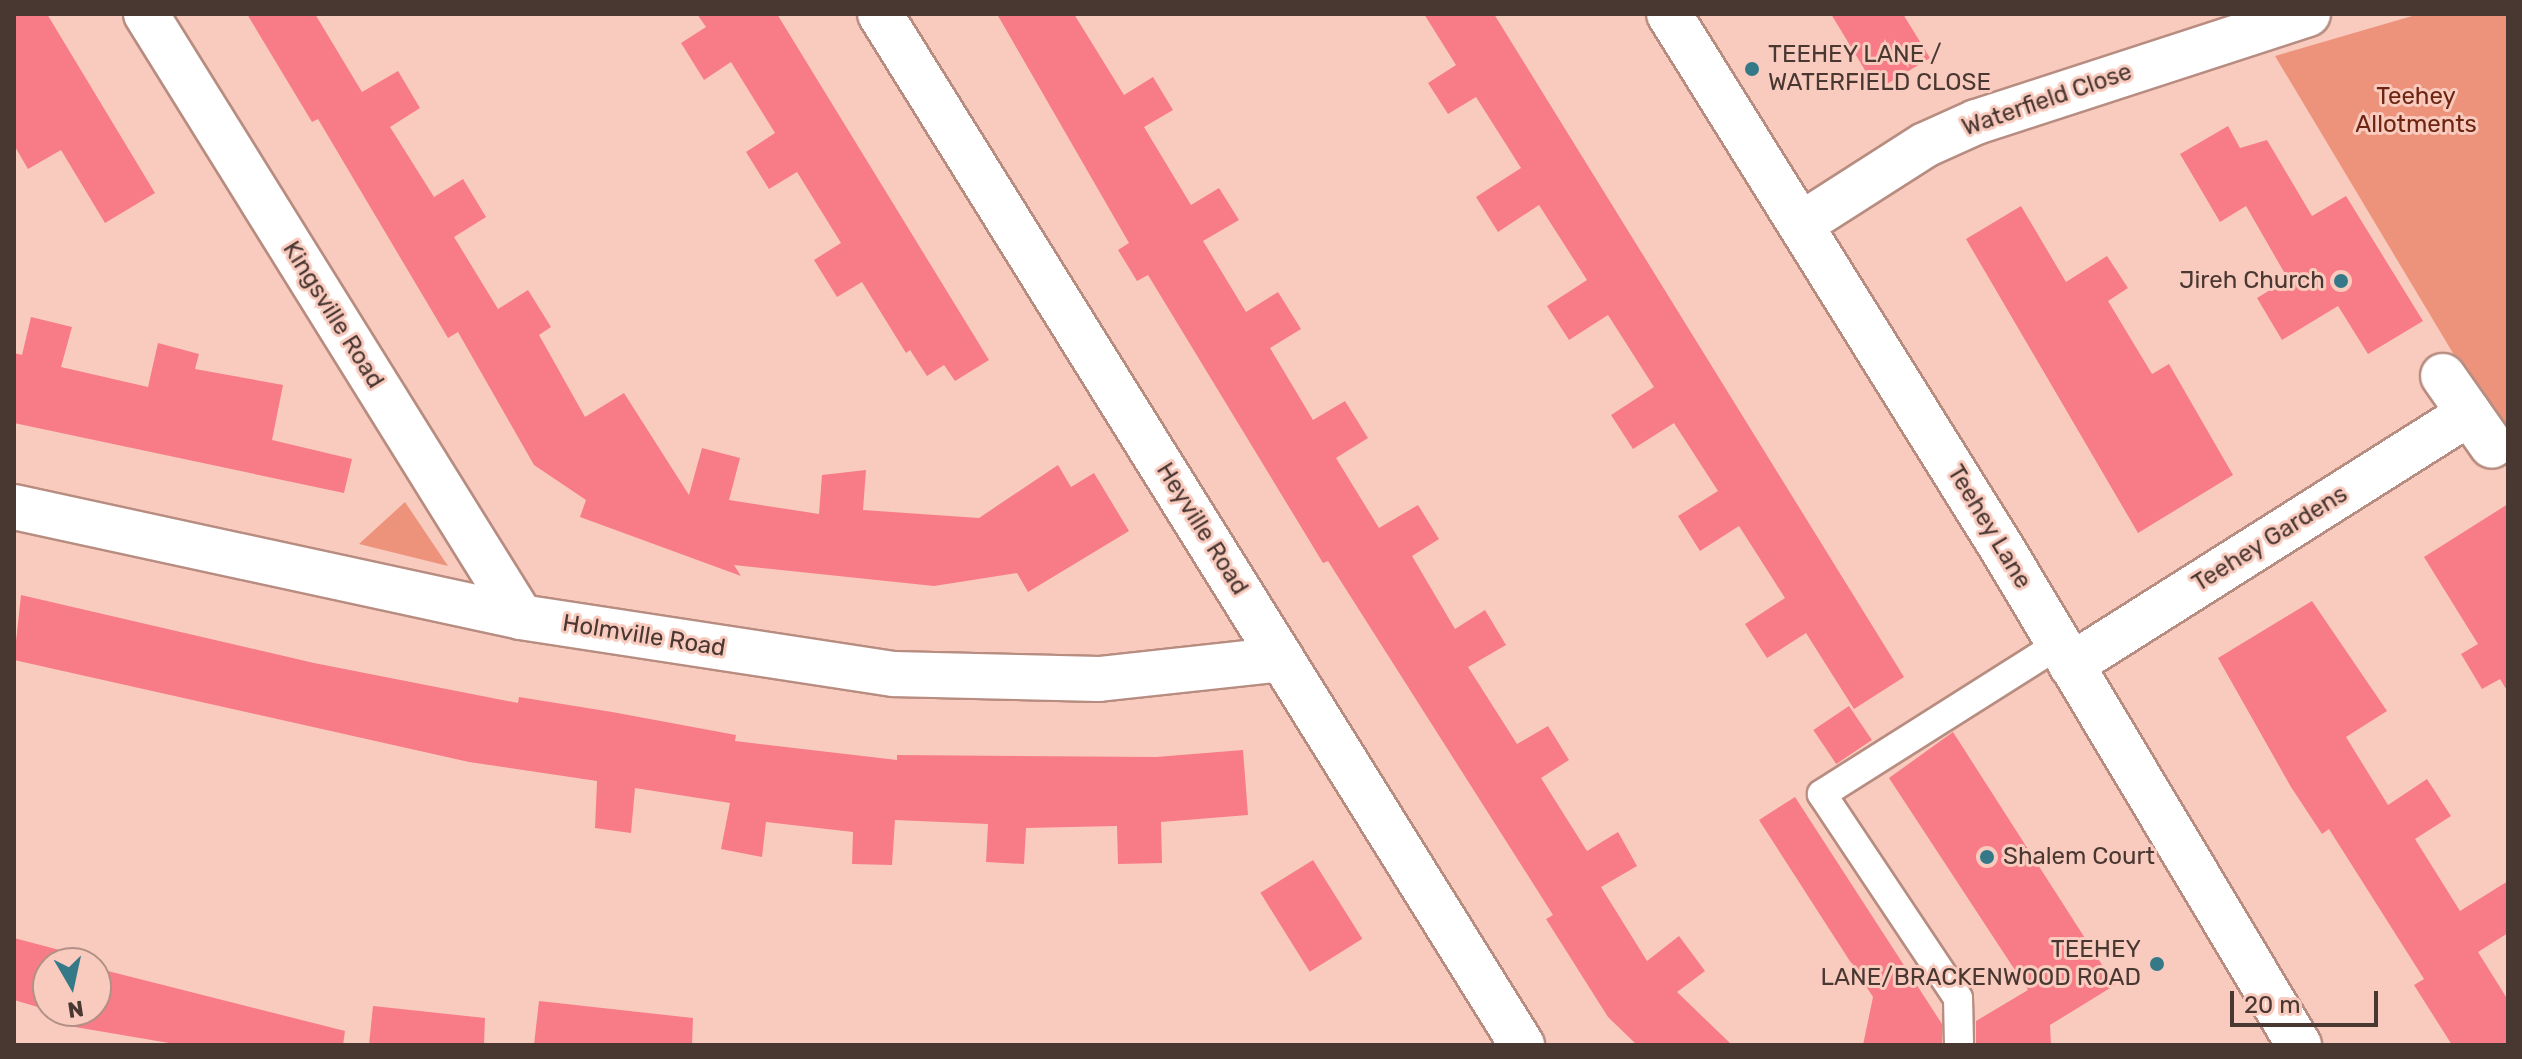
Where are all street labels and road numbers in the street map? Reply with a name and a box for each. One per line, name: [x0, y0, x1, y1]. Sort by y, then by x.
street label: Waterfield Close: [1958, 57, 2136, 143]
street label: Kingsville Road: [276, 236, 390, 394]
street label: Heyville Road: [1150, 458, 1254, 600]
street label: Teehey Lane: [1941, 460, 2037, 594]
street label: Teehey Gardens: [2187, 480, 2353, 598]
street label: Holmville Road: [560, 609, 728, 663]

